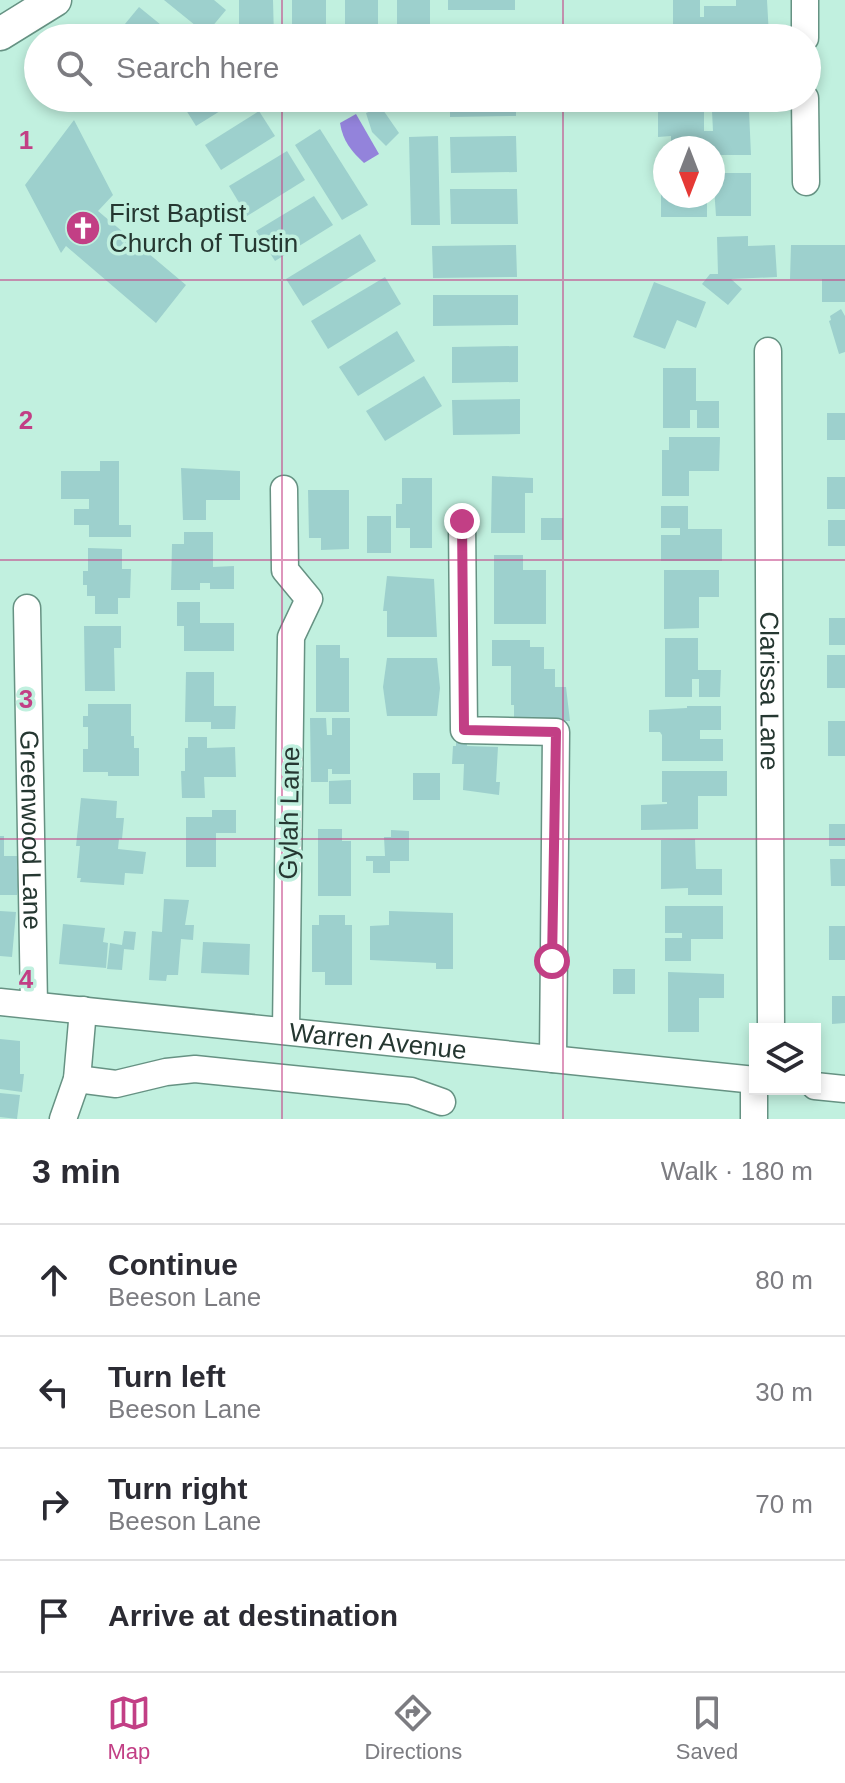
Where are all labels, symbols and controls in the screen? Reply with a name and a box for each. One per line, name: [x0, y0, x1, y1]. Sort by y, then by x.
search box: [24, 24, 821, 112]
icon: search: [52, 46, 96, 90]
text: Search here: [116, 51, 279, 84]
text: 1: [19, 125, 33, 155]
north arrow: [653, 136, 725, 208]
place label: First Baptist Church of Tustin: [109, 198, 298, 258]
church icon: First Baptist Church of Tustin: [64, 209, 102, 247]
text: 2: [19, 405, 33, 435]
route end: [444, 503, 480, 539]
street label: Clarissa Lane: [754, 611, 785, 771]
text: 3: [19, 684, 33, 714]
street label: Greenwood Lane: [14, 730, 48, 930]
street label: Gylah Lane: [273, 746, 305, 880]
route start: [534, 943, 570, 979]
text: 4: [19, 964, 34, 994]
street label: Warren Avenue: [288, 1017, 468, 1065]
map controls: [749, 1023, 821, 1095]
button: layers: [749, 1023, 821, 1095]
text: 3 min: [32, 1152, 121, 1190]
text: Walk · 180 m: [661, 1156, 813, 1186]
text: Continue: [108, 1248, 238, 1281]
icon: ahead: [32, 1258, 76, 1302]
text: 80 m: [755, 1265, 813, 1295]
text: Beeson Lane: [108, 1282, 261, 1312]
text: Turn left: [108, 1360, 226, 1393]
icon: left: [32, 1370, 76, 1414]
text: 30 m: [755, 1377, 813, 1407]
text: Beeson Lane: [108, 1394, 261, 1424]
text: Turn right: [108, 1472, 247, 1505]
icon: right: [32, 1482, 76, 1526]
text: 70 m: [755, 1489, 813, 1519]
text: Beeson Lane: [108, 1506, 261, 1536]
icon: arrive: [32, 1594, 76, 1638]
text: Arrive at destination: [108, 1599, 398, 1632]
tab: Map: [107, 1691, 151, 1765]
tab: Directions: [364, 1691, 462, 1765]
tab: Saved: [676, 1691, 738, 1765]

